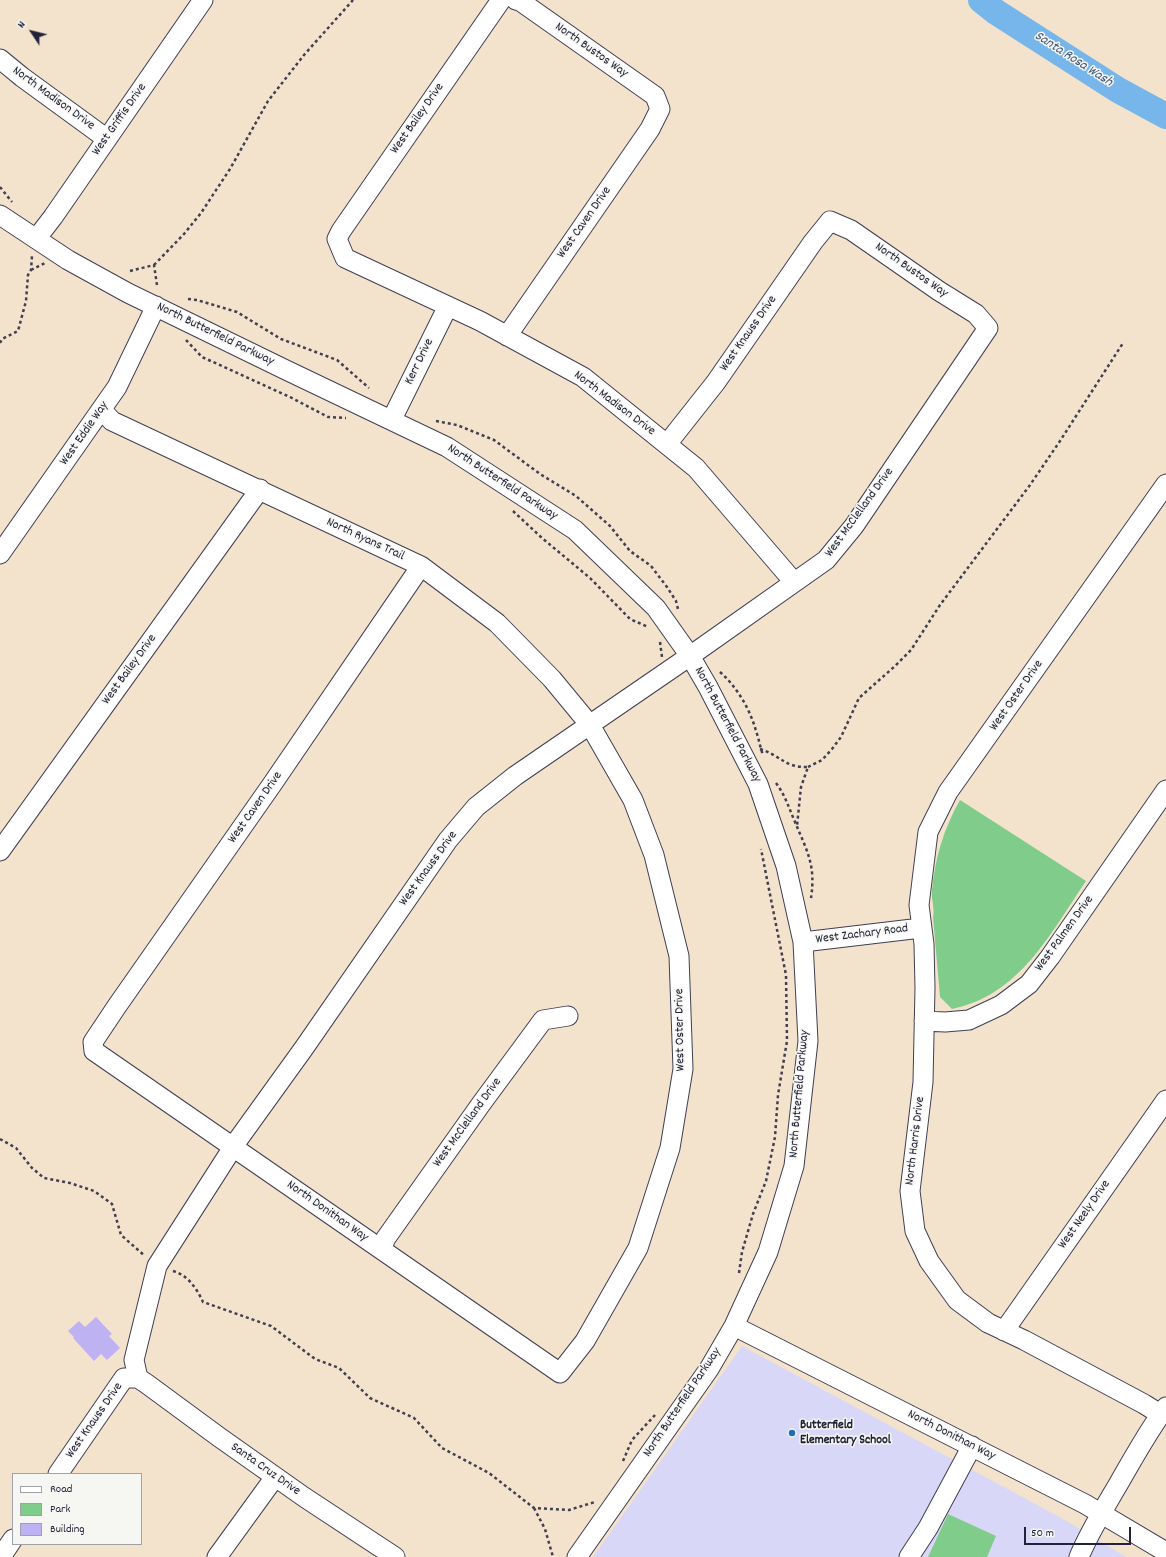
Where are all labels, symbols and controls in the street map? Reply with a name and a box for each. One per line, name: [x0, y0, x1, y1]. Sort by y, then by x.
north arrow: [12, 12, 52, 52]
text: N: [14, 18, 30, 32]
street label: North Bustos Way: [551, 20, 631, 82]
water label: Santa Rosa Wash: [1031, 29, 1115, 91]
street label: North Madison Drive: [9, 64, 97, 134]
street label: West Bailey Drive: [388, 80, 448, 158]
street label: West Griffis Drive: [89, 81, 151, 159]
street label: West Caven Drive: [554, 184, 616, 262]
street label: North Bustos Way: [871, 240, 951, 302]
street label: West Knauss Drive: [717, 293, 781, 375]
street label: North Butterfield Parkway: [154, 300, 276, 370]
street label: Kerr Drive: [402, 336, 438, 388]
street label: North Madison Drive: [570, 368, 658, 440]
street label: West Eddie Way: [57, 399, 113, 469]
street label: North Butterfield Parkway: [444, 441, 560, 525]
street label: West McClelland Drive: [822, 465, 898, 561]
street label: North Ryans Trail: [323, 515, 407, 565]
street label: West Bailey Drive: [99, 632, 161, 708]
street label: West Oster Drive: [987, 658, 1047, 734]
street label: North Butterfield Parkway: [690, 665, 764, 785]
street label: West Caven Drive: [225, 769, 287, 847]
street label: West Knauss Drive: [396, 828, 462, 910]
street label: West Palmen Drive: [1032, 893, 1098, 975]
street label: West Zachary Road: [815, 922, 909, 948]
street label: West Oster Drive: [672, 989, 690, 1071]
street label: North Butterfield Parkway: [787, 1029, 813, 1159]
street label: West McClelland Drive: [430, 1075, 506, 1171]
street label: North Harris Drive: [903, 1096, 929, 1186]
street label: West Neely Drive: [1055, 1177, 1115, 1253]
street label: North Donithan Way: [283, 1178, 371, 1246]
street label: North Butterfield Parkway: [641, 1345, 725, 1461]
street label: West Knauss Drive: [63, 1380, 127, 1462]
street label: North Donithan Way: [905, 1407, 997, 1465]
place label: Butterfield Elementary School: [800, 1418, 891, 1449]
marker: Butterfield Elementary School: [787, 1428, 797, 1438]
street label: Santa Cruz Drive: [227, 1440, 303, 1500]
legend: [12, 1473, 142, 1545]
text: Road: [50, 1481, 72, 1498]
text: Park: [50, 1501, 70, 1518]
scale bar: [1026, 1519, 1133, 1545]
text: Building: [50, 1521, 85, 1538]
text: 50 m: [1031, 1525, 1054, 1542]

